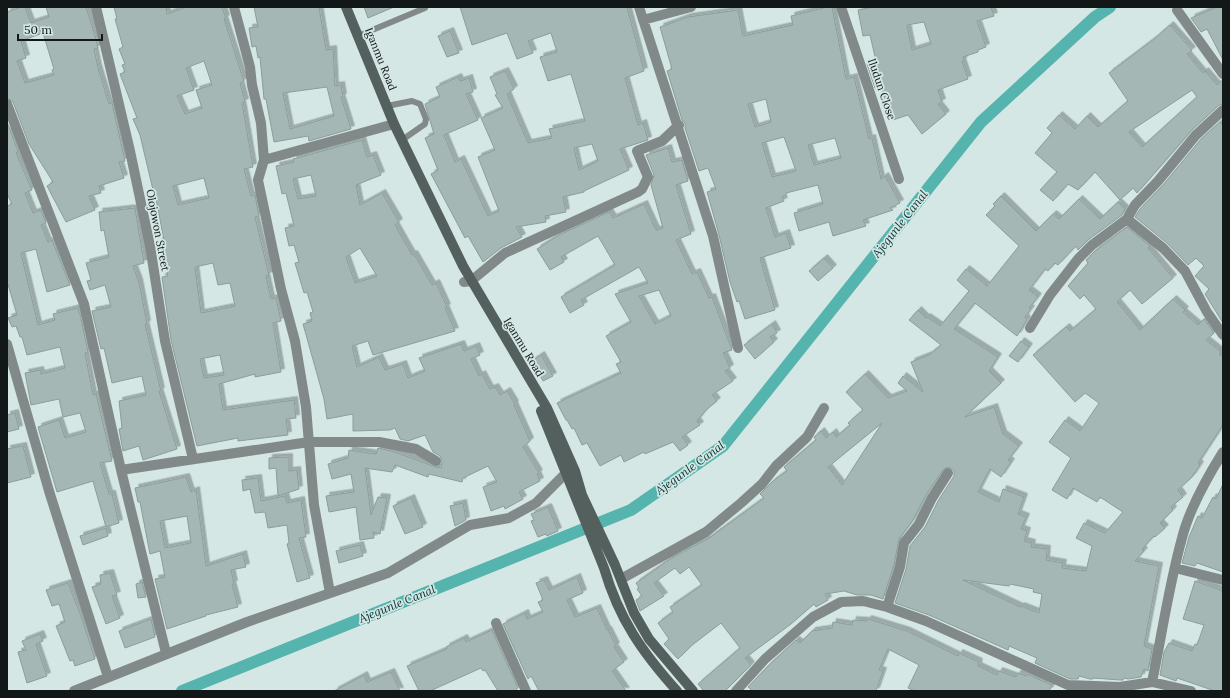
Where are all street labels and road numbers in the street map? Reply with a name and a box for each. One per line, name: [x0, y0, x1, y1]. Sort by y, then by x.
street label: Iganmu Road: [362, 25, 400, 93]
street label: Iludun Close: [865, 56, 899, 122]
street label: Olojowon Street: [143, 188, 173, 273]
street label: Iganmu Road: [501, 315, 547, 380]

